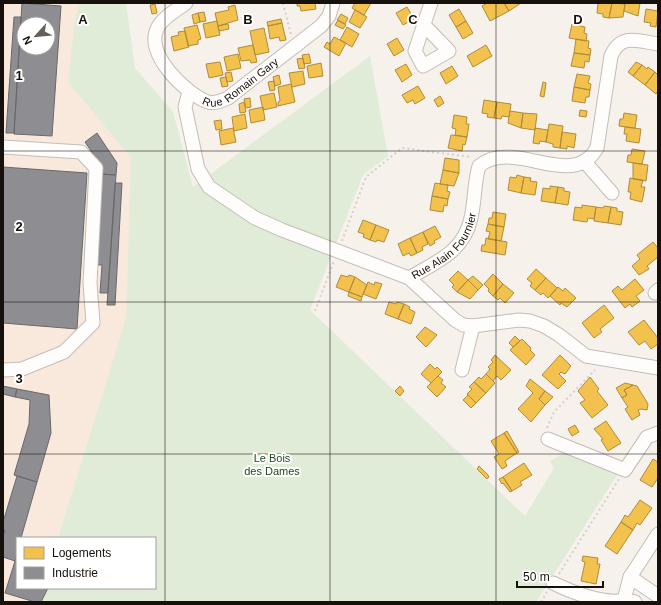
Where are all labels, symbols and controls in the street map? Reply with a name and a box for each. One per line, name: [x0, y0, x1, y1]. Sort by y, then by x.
text: A: [78, 12, 88, 27]
text: B: [243, 12, 253, 27]
text: C: [408, 12, 418, 27]
text: D: [573, 12, 583, 27]
north arrow: [16, 16, 56, 56]
text: N: [20, 34, 34, 47]
street label: Rue Romain Gary: [201, 55, 281, 109]
text: 1: [15, 68, 23, 83]
street label: Rue Alain Fournier: [409, 211, 478, 281]
text: 2: [15, 219, 23, 234]
text: 3: [15, 371, 23, 386]
park label: Le Bois des Dames: [244, 452, 300, 477]
legend: [16, 537, 156, 589]
text: Logements: [52, 546, 111, 560]
scale bar: [517, 563, 603, 589]
text: Industrie: [52, 566, 98, 580]
text: 50 m: [523, 570, 550, 584]

